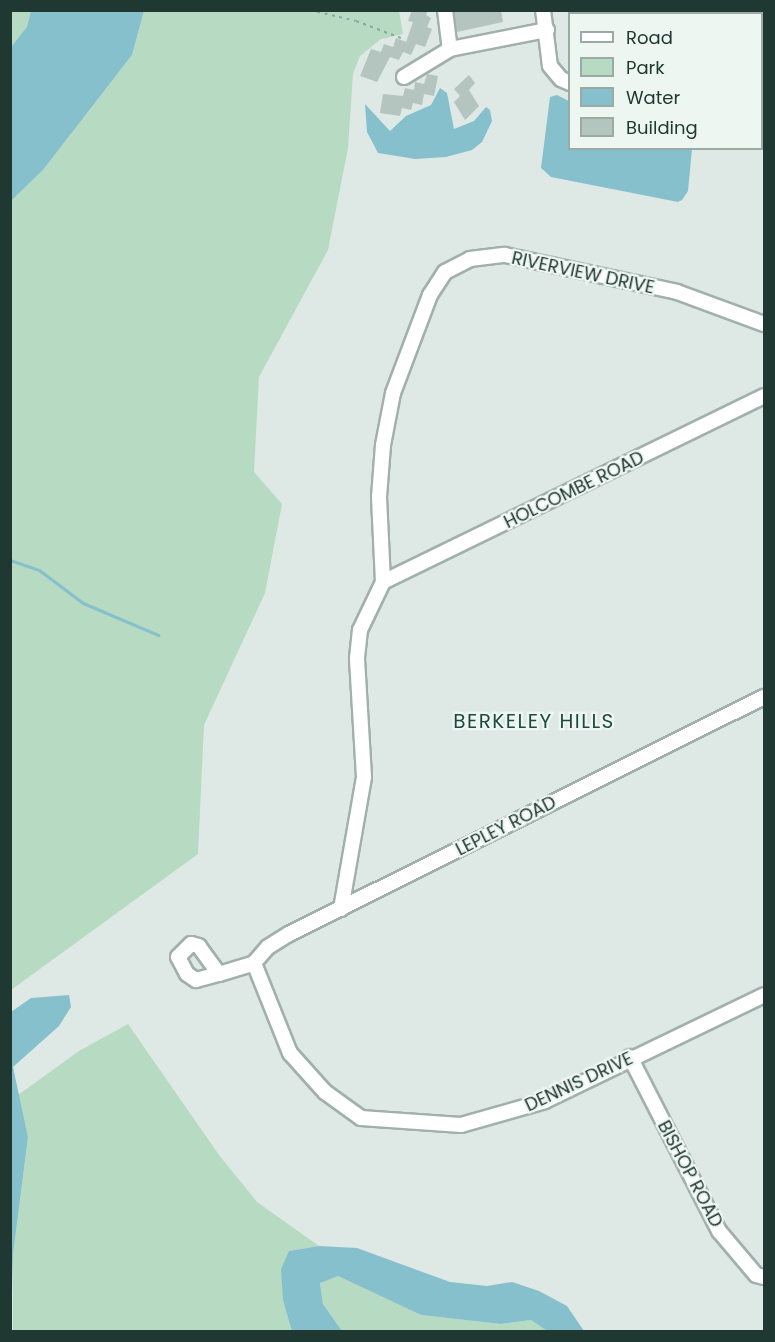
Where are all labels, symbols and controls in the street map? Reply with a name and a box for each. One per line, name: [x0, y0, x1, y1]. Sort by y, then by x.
legend: [568, 12, 763, 150]
text: Road: [626, 25, 673, 50]
text: Park: [626, 55, 665, 80]
text: Water: [626, 85, 680, 110]
text: Building: [626, 115, 698, 140]
street label: RIVERVIEW DRIVE: [510, 247, 656, 299]
street label: HOLCOMBE ROAD: [501, 447, 647, 533]
district label: BERKELEY HILLS: [453, 709, 615, 733]
street label: LEPLEY ROAD: [452, 791, 560, 861]
street label: DENNIS DRIVE: [522, 1048, 636, 1116]
street label: BISHOP ROAD: [653, 1117, 727, 1231]

